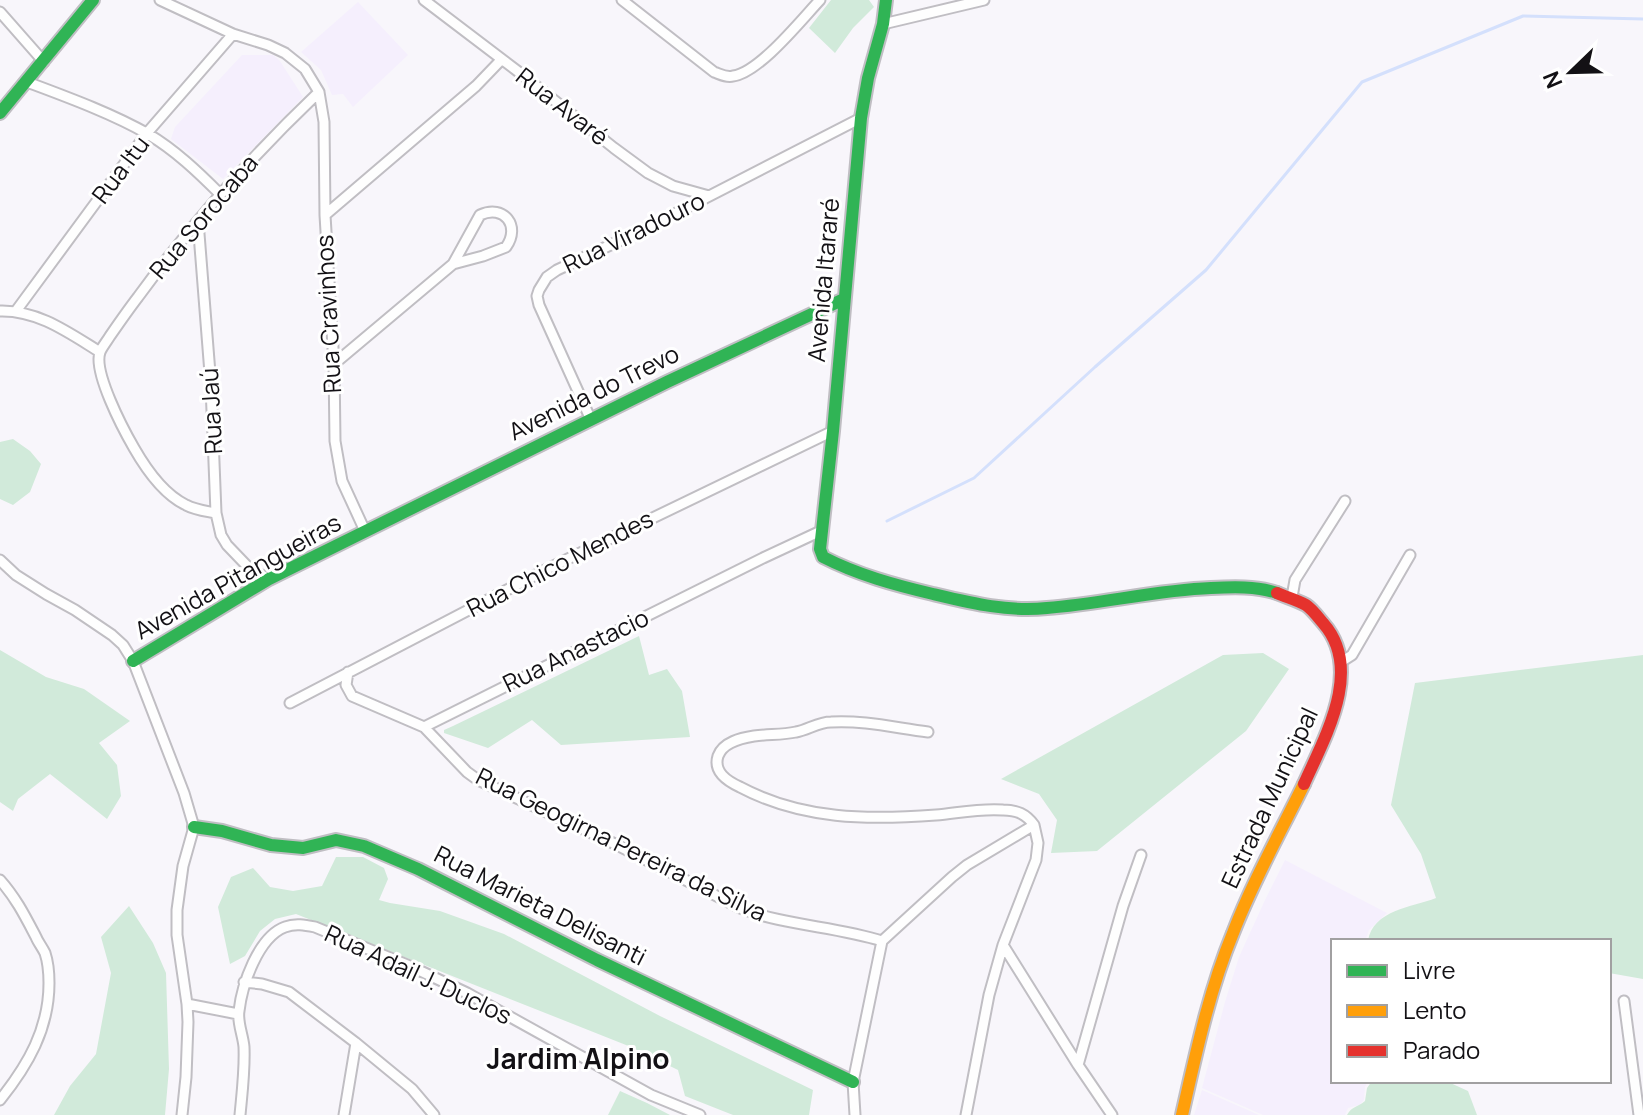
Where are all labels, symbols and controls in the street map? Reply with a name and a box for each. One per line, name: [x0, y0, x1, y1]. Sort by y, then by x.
north arrow: [1531, 32, 1611, 112]
street label: Rua Avaré: [510, 59, 616, 152]
text: N: [1536, 67, 1569, 93]
street label: Rua Itu: [83, 128, 156, 210]
street label: Rua Sorocaba: [141, 147, 265, 285]
street label: Rua Viradouro: [557, 183, 710, 280]
street label: Avenida Itararé: [799, 196, 846, 363]
street label: Rua Cravinhos: [307, 234, 348, 394]
street label: Avenida do Trevo: [503, 336, 684, 447]
street label: Rua Jaú: [192, 367, 229, 455]
street label: Rua Chico Mendes: [460, 501, 658, 624]
street label: Avenida Pitangueiras: [128, 505, 346, 646]
street label: Rua Anastacio: [497, 600, 654, 699]
street label: Estrada Municipal: [1212, 702, 1325, 893]
street label: Rua Geogirna Pereira da Silva: [471, 759, 772, 929]
street label: Rua Marieta Delisanti: [429, 837, 652, 972]
street label: Rua Adail J. Duclos: [320, 916, 517, 1031]
legend: [1331, 939, 1611, 1083]
text: Livre: [1403, 953, 1456, 986]
text: Lento: [1403, 993, 1467, 1026]
text: Parado: [1403, 1033, 1480, 1066]
district label: Jardim Alpino: [486, 1039, 670, 1077]

